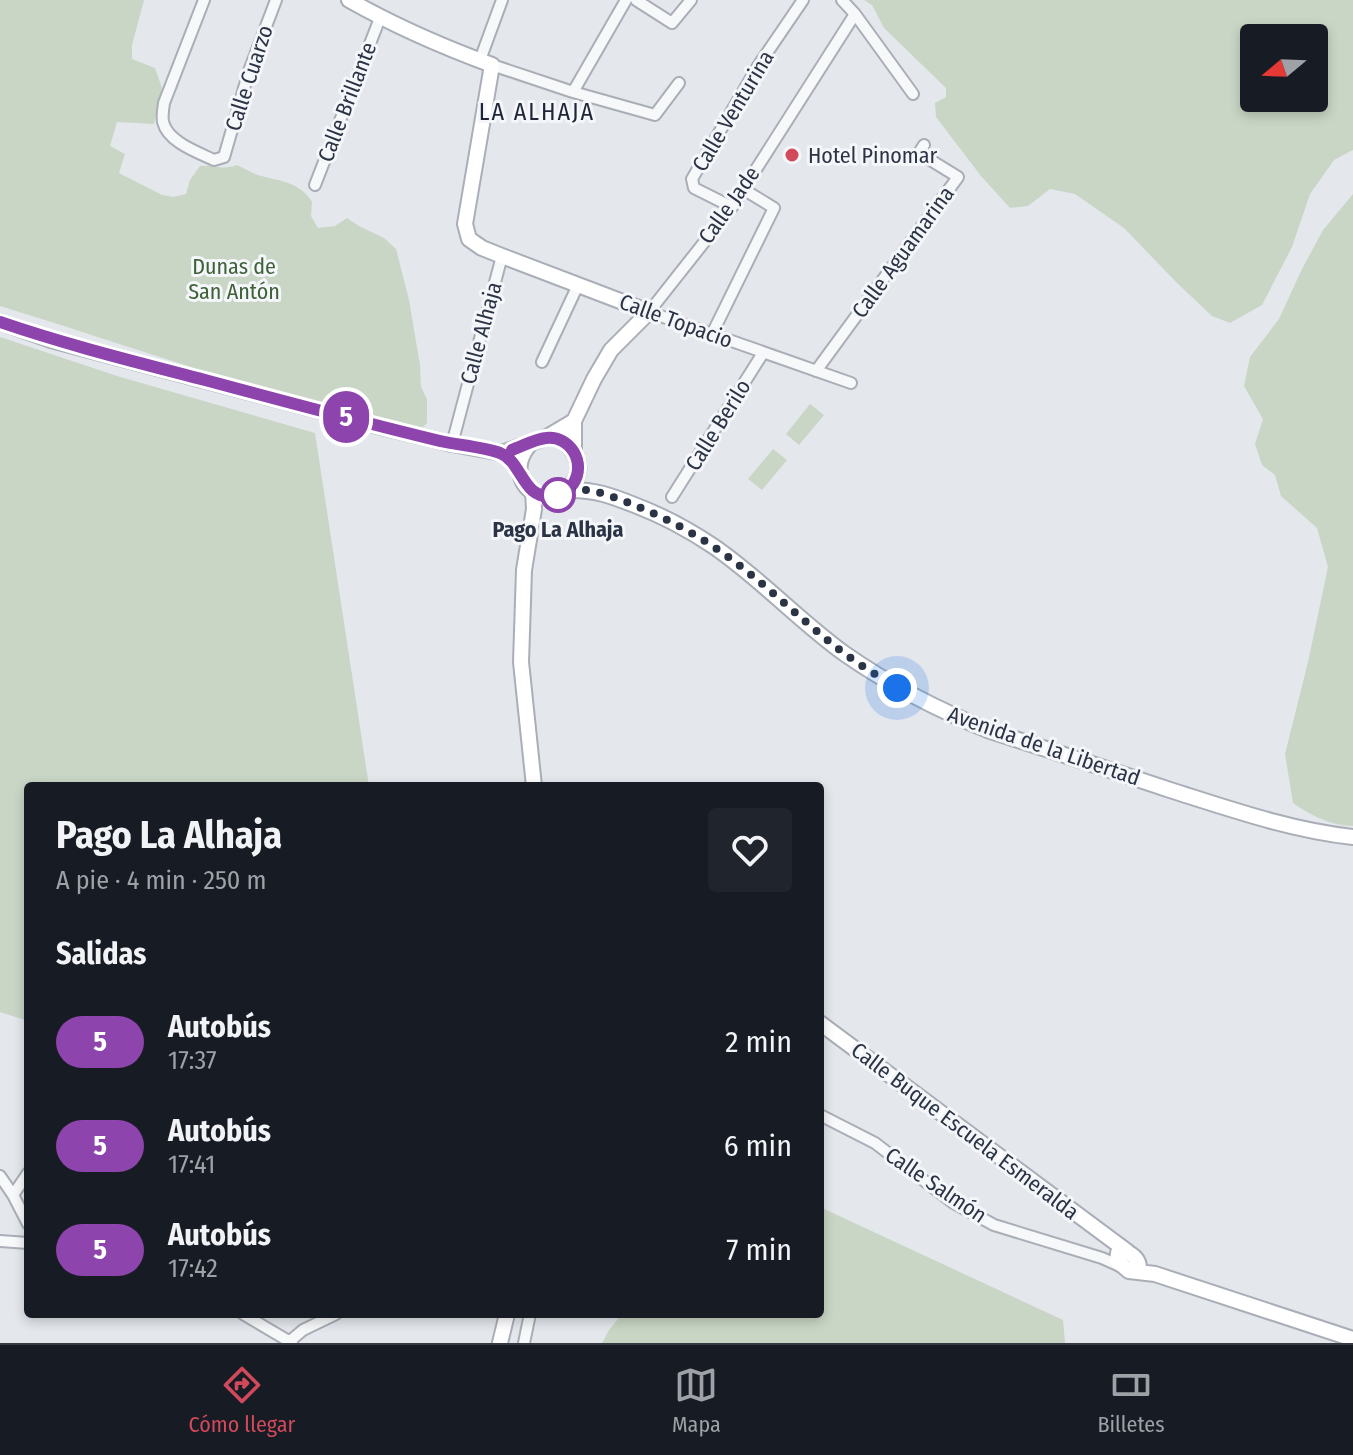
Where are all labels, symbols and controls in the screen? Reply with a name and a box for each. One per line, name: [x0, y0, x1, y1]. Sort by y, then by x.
street label: Calle Cuarzo: [219, 22, 279, 134]
north arrow: [1240, 24, 1328, 112]
map controls: [1240, 24, 1328, 112]
street label: Calle Brillante: [312, 38, 382, 166]
street label: Calle Venturina: [686, 46, 780, 176]
district label: LA ALHAJA: [479, 98, 595, 126]
place label: Hotel Pinomar: [808, 142, 938, 169]
marker: Hotel Pinomar: [783, 146, 801, 164]
street label: Calle Jade: [693, 161, 765, 249]
street label: Calle Aguamarina: [846, 181, 960, 323]
park label: Dunas de San Antón: [188, 253, 280, 305]
street label: Calle Alhaja: [454, 279, 508, 387]
street label: Calle Topacio: [616, 288, 736, 354]
street label: Calle Berilo: [679, 374, 757, 476]
line badge: 5: [320, 391, 372, 443]
text: 5: [339, 400, 353, 433]
marker: Pago La Alhaja: [541, 478, 575, 512]
place label: Pago La Alhaja: [493, 516, 623, 543]
your location: [877, 668, 917, 708]
street label: Avenida de la Libertad: [944, 700, 1144, 792]
button: heart: [708, 808, 792, 892]
text: Pago La Alhaja: [56, 812, 282, 858]
text: A pie · 4 min · 250 m: [56, 865, 266, 896]
text: Salidas: [56, 936, 146, 972]
text: Autobús: [168, 1009, 271, 1045]
text: 2 min: [725, 1024, 792, 1060]
text: 5: [93, 1025, 107, 1058]
street label: Calle Buque Escuela Esmeralda: [846, 1037, 1084, 1225]
text: 17:37: [168, 1045, 217, 1076]
text: Autobús: [168, 1113, 271, 1149]
text: 6 min: [724, 1128, 792, 1164]
text: 5: [93, 1129, 107, 1162]
street label: Calle Salmón: [880, 1141, 992, 1229]
text: 17:41: [168, 1149, 215, 1180]
text: Autobús: [168, 1217, 271, 1253]
text: 7 min: [726, 1232, 792, 1268]
text: 5: [93, 1233, 107, 1266]
text: 17:42: [168, 1253, 218, 1284]
tab: Cómo llegar: [188, 1363, 295, 1438]
tab: Mapa: [672, 1363, 721, 1438]
tab: Billetes: [1097, 1363, 1165, 1438]

